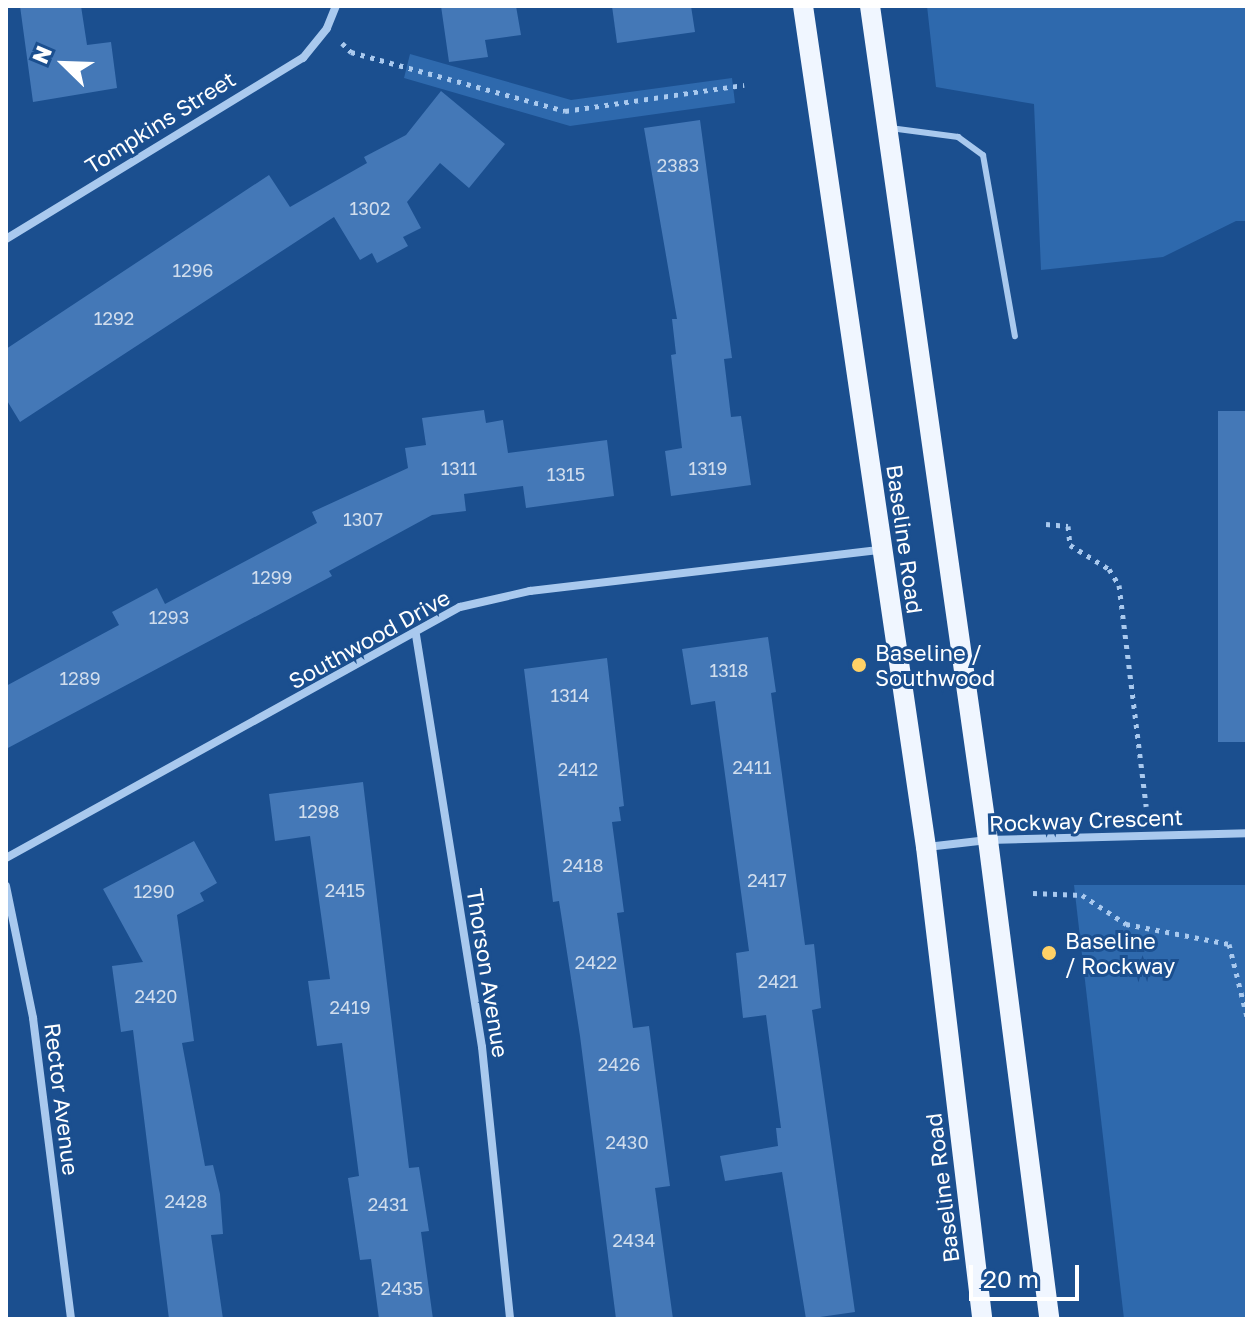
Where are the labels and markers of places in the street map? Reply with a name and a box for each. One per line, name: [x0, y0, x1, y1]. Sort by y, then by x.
place label: Baseline / Southwood: [875, 639, 995, 690]
marker: Baseline / Southwood: [850, 656, 868, 674]
place label: Baseline / Rockway: [1065, 927, 1175, 978]
marker: Baseline / Rockway: [1040, 944, 1058, 962]

